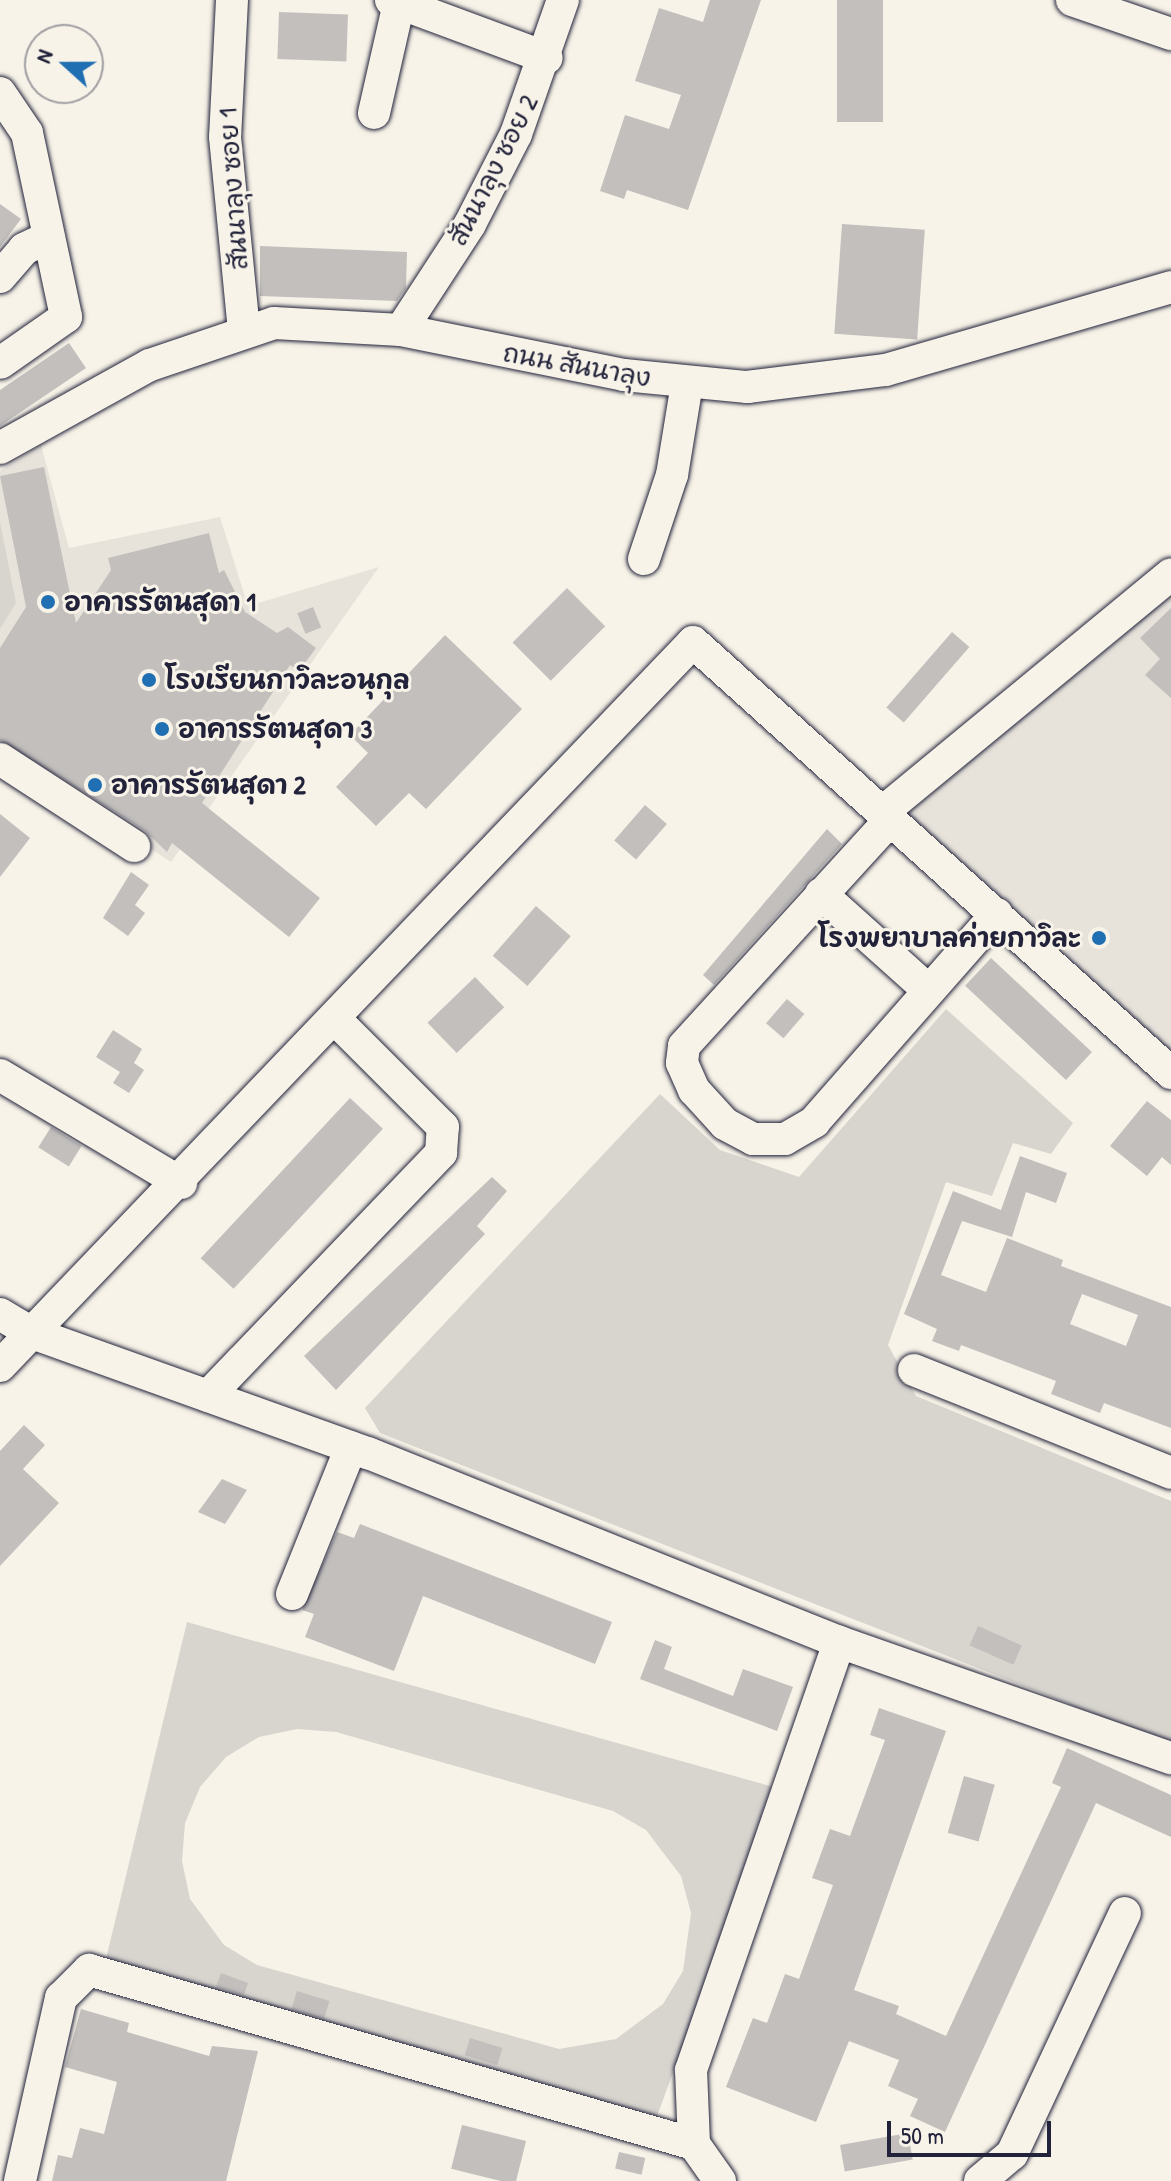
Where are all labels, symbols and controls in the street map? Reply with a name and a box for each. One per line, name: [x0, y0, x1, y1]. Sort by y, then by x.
north arrow: [24, 24, 104, 104]
text: N: [27, 45, 60, 67]
street label: สันนาลุง ซอย 2: [442, 89, 544, 251]
street label: สันนาลุง ซอย 1: [212, 107, 254, 271]
street label: ถนน สันนาลุง: [501, 337, 653, 393]
place label: อาคารรัตนสุดา 1: [64, 586, 256, 618]
marker: อาคารรัตนสุดา 1: [39, 593, 57, 611]
place label: โรงเรียนกาวิละอนุกุล: [165, 664, 410, 696]
marker: โรงเรียนกาวิละอนุกุล: [140, 671, 158, 689]
place label: อาคารรัตนสุดา 3: [178, 713, 372, 745]
marker: อาคารรัตนสุดา 3: [153, 720, 171, 738]
place label: อาคารรัตนสุดา 2: [111, 769, 306, 801]
marker: อาคารรัตนสุดา 2: [86, 776, 104, 794]
place label: โรงพยาบาลค่ายกาวิละ: [818, 922, 1081, 954]
marker: โรงพยาบาลค่ายกาวิละ: [1088, 927, 1110, 949]
scale bar: [891, 2105, 1055, 2155]
text: 50 m: [901, 2119, 944, 2151]

